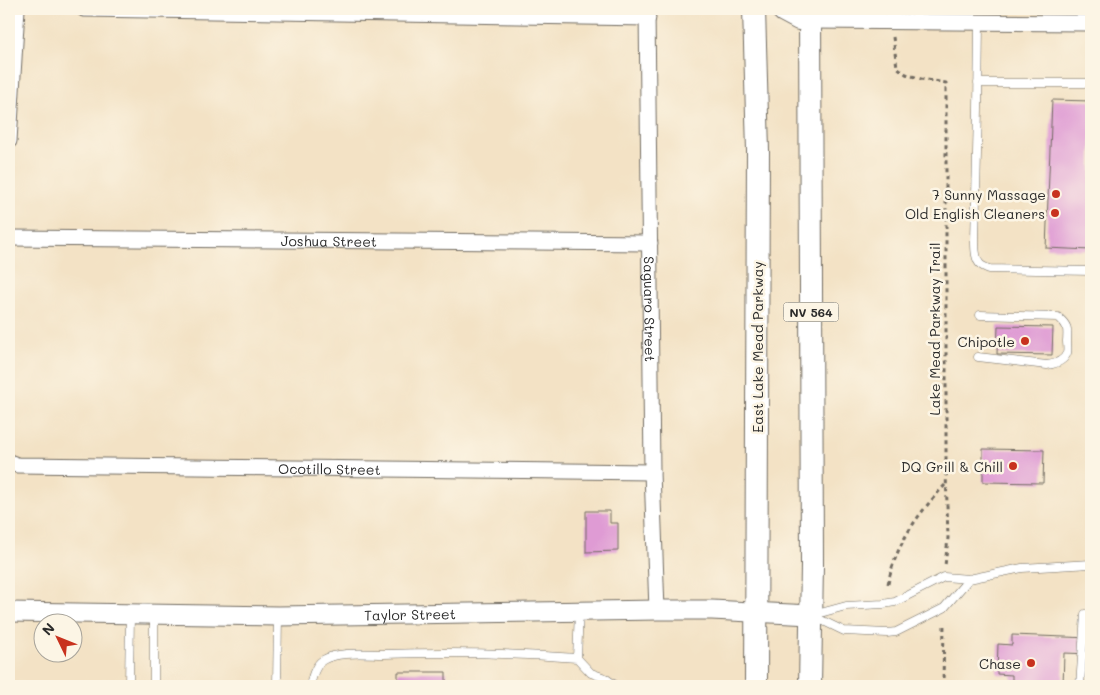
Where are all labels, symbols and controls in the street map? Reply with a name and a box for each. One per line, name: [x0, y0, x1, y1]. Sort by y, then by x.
place label: 7 Sunny Massage: [932, 185, 1046, 204]
marker: 7 Sunny Massage: [1050, 188, 1062, 200]
place label: Old English Cleaners: [905, 204, 1045, 223]
marker: Old English Cleaners: [1049, 207, 1061, 219]
street label: Joshua Street: [281, 231, 377, 250]
street label: Lake Mead Parkway Trail: [925, 242, 944, 416]
street label: Saguaro Street: [640, 256, 660, 362]
street label: East Lake Mead Parkway: [748, 261, 767, 433]
road number: NV 564: [784, 302, 838, 322]
place label: Chipotle: [958, 332, 1015, 351]
marker: Chipotle: [1019, 335, 1031, 347]
place label: DQ Grill & Chill: [901, 457, 1003, 476]
street label: Ocotillo Street: [278, 458, 381, 479]
marker: DQ Grill & Chill: [1007, 460, 1019, 472]
street label: Taylor Street: [364, 604, 456, 624]
north arrow: [32, 612, 82, 662]
text: N: [38, 618, 59, 639]
place label: Chase: [979, 654, 1021, 673]
marker: Chase: [1025, 657, 1037, 669]

